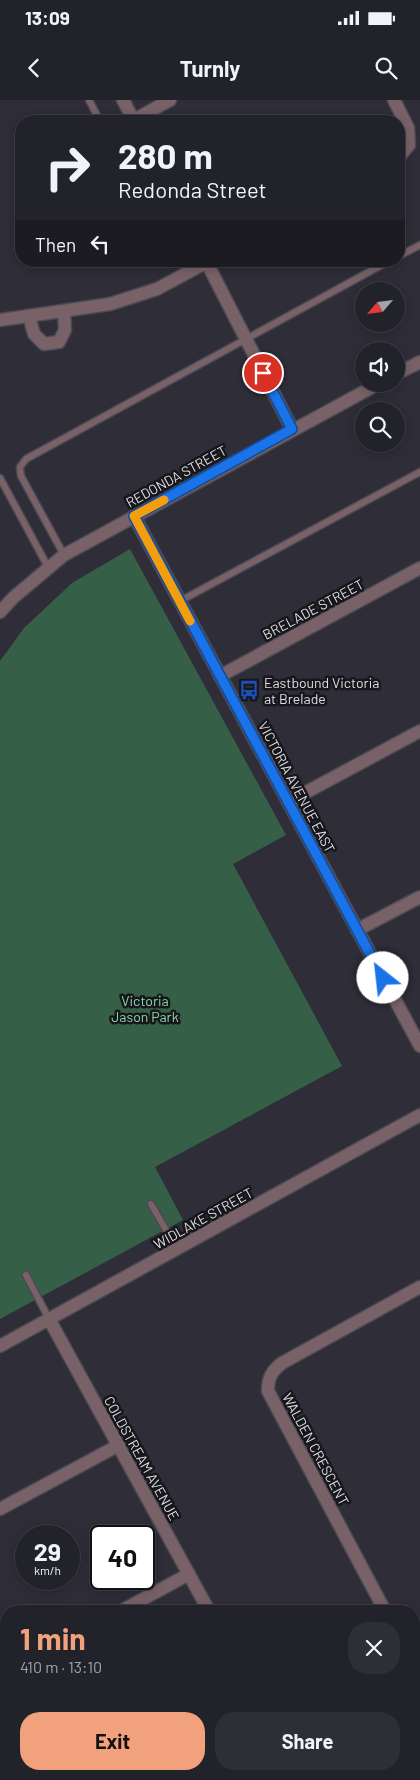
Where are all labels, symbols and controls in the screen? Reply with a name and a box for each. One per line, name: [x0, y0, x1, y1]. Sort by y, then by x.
text: 13:09: [25, 6, 70, 29]
icon: back: [20, 54, 48, 82]
icon: search: [372, 54, 400, 82]
text: Turnly: [180, 55, 240, 81]
text: 280 m: [118, 134, 213, 176]
icon: right: [35, 135, 100, 200]
text: Redonda Street: [118, 176, 267, 202]
icon: left: [86, 230, 114, 258]
text: Then: [35, 233, 76, 256]
north arrow: [355, 282, 405, 332]
map controls: [355, 282, 405, 452]
button: sound: [355, 342, 405, 392]
pin: [242, 352, 284, 394]
icon: arrive: [249, 359, 277, 387]
button: search: [355, 402, 405, 452]
street label: REDONDA STREET: [123, 441, 229, 511]
street label: BRELADE STREET: [260, 575, 367, 643]
place label: Eastbound Victoria at Brelade: [264, 674, 379, 707]
bus stop icon: Eastbound Victoria at Brelade: [238, 679, 260, 701]
street label: VICTORIA AVENUE EAST: [255, 718, 339, 856]
position arrow: [356, 951, 408, 1003]
park label: Victoria Jason Park: [111, 992, 179, 1025]
street label: WIDLAKE STREET: [150, 1184, 256, 1252]
street label: WALDEN CRESCENT: [279, 1390, 353, 1508]
street label: COLDSTREAM AVENUE: [101, 1393, 183, 1523]
speed limit sign: 40: [90, 1525, 155, 1590]
text: 29: [34, 1536, 61, 1566]
text: km/h: [34, 1563, 61, 1577]
text: 1 min: [20, 1620, 86, 1656]
button: close: [348, 1622, 400, 1674]
text: 410 m · 13:10: [20, 1657, 102, 1676]
button: Exit: [20, 1712, 205, 1770]
button: Share: [215, 1712, 400, 1770]

